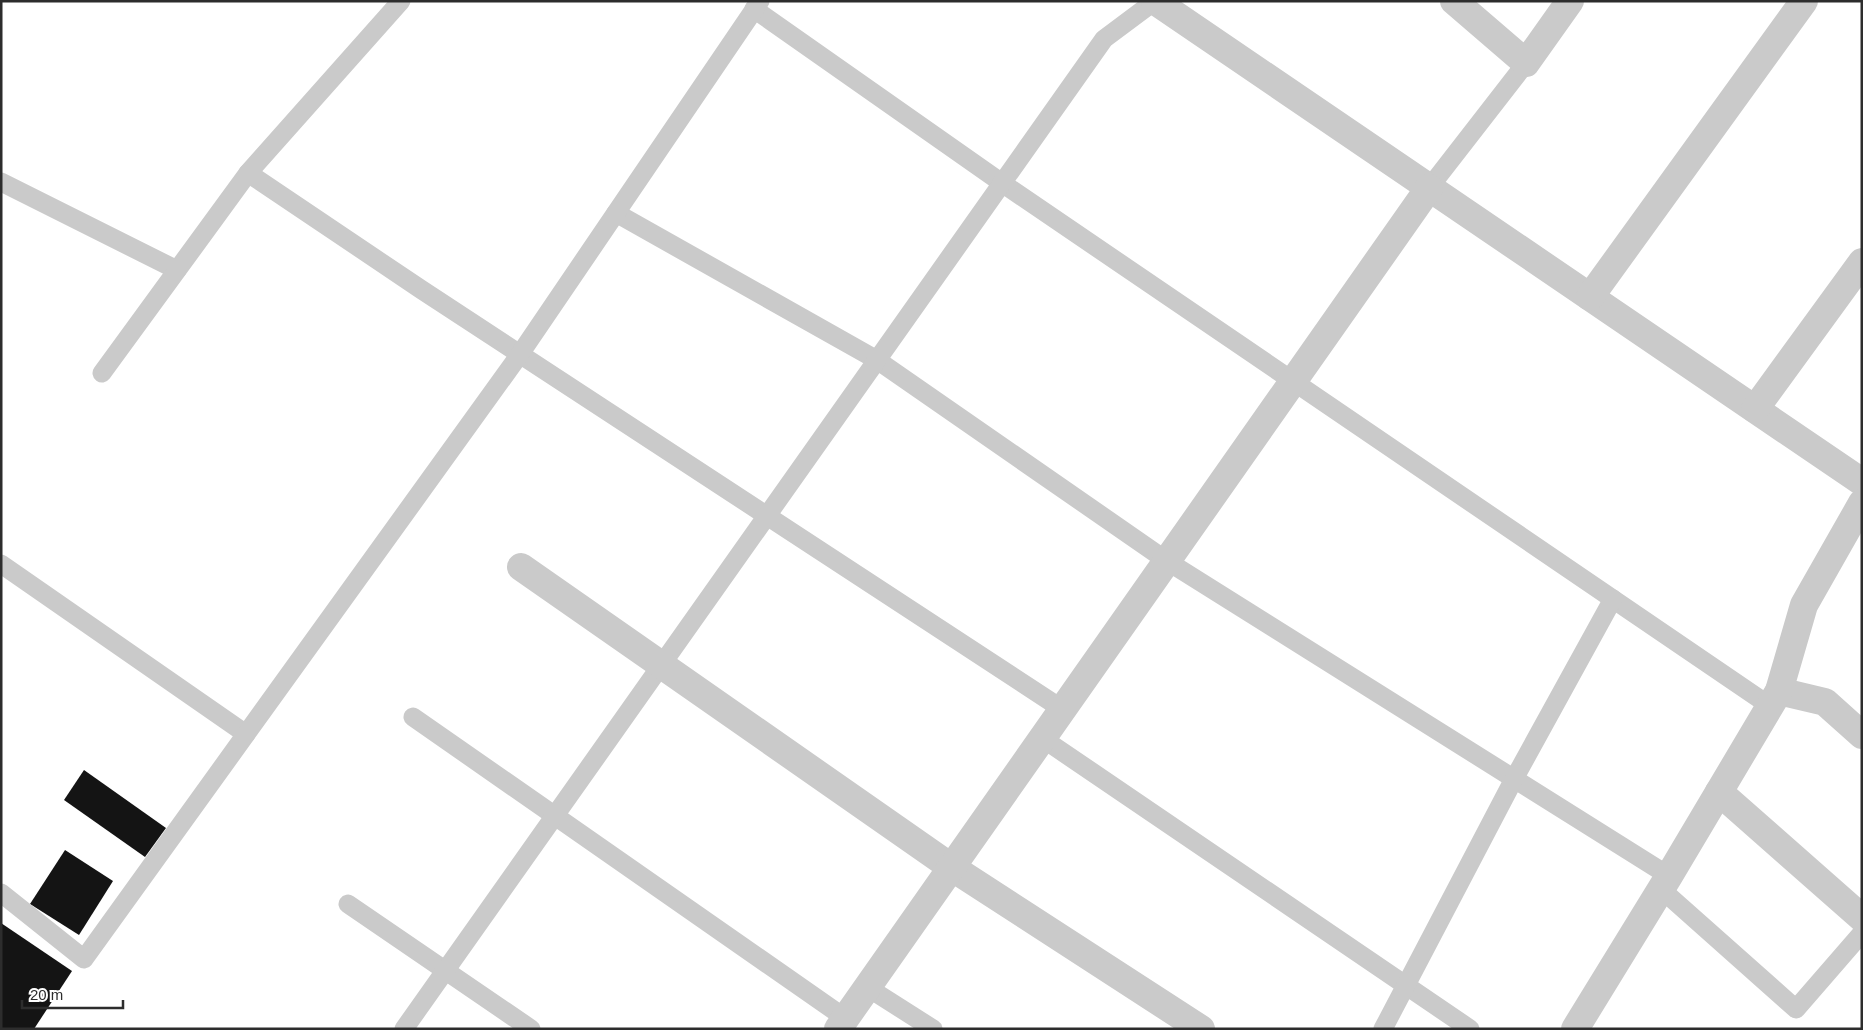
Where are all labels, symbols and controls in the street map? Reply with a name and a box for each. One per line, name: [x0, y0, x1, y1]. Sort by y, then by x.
scale bar: [22, 978, 124, 1010]
text: 20 m: [30, 986, 63, 1003]

